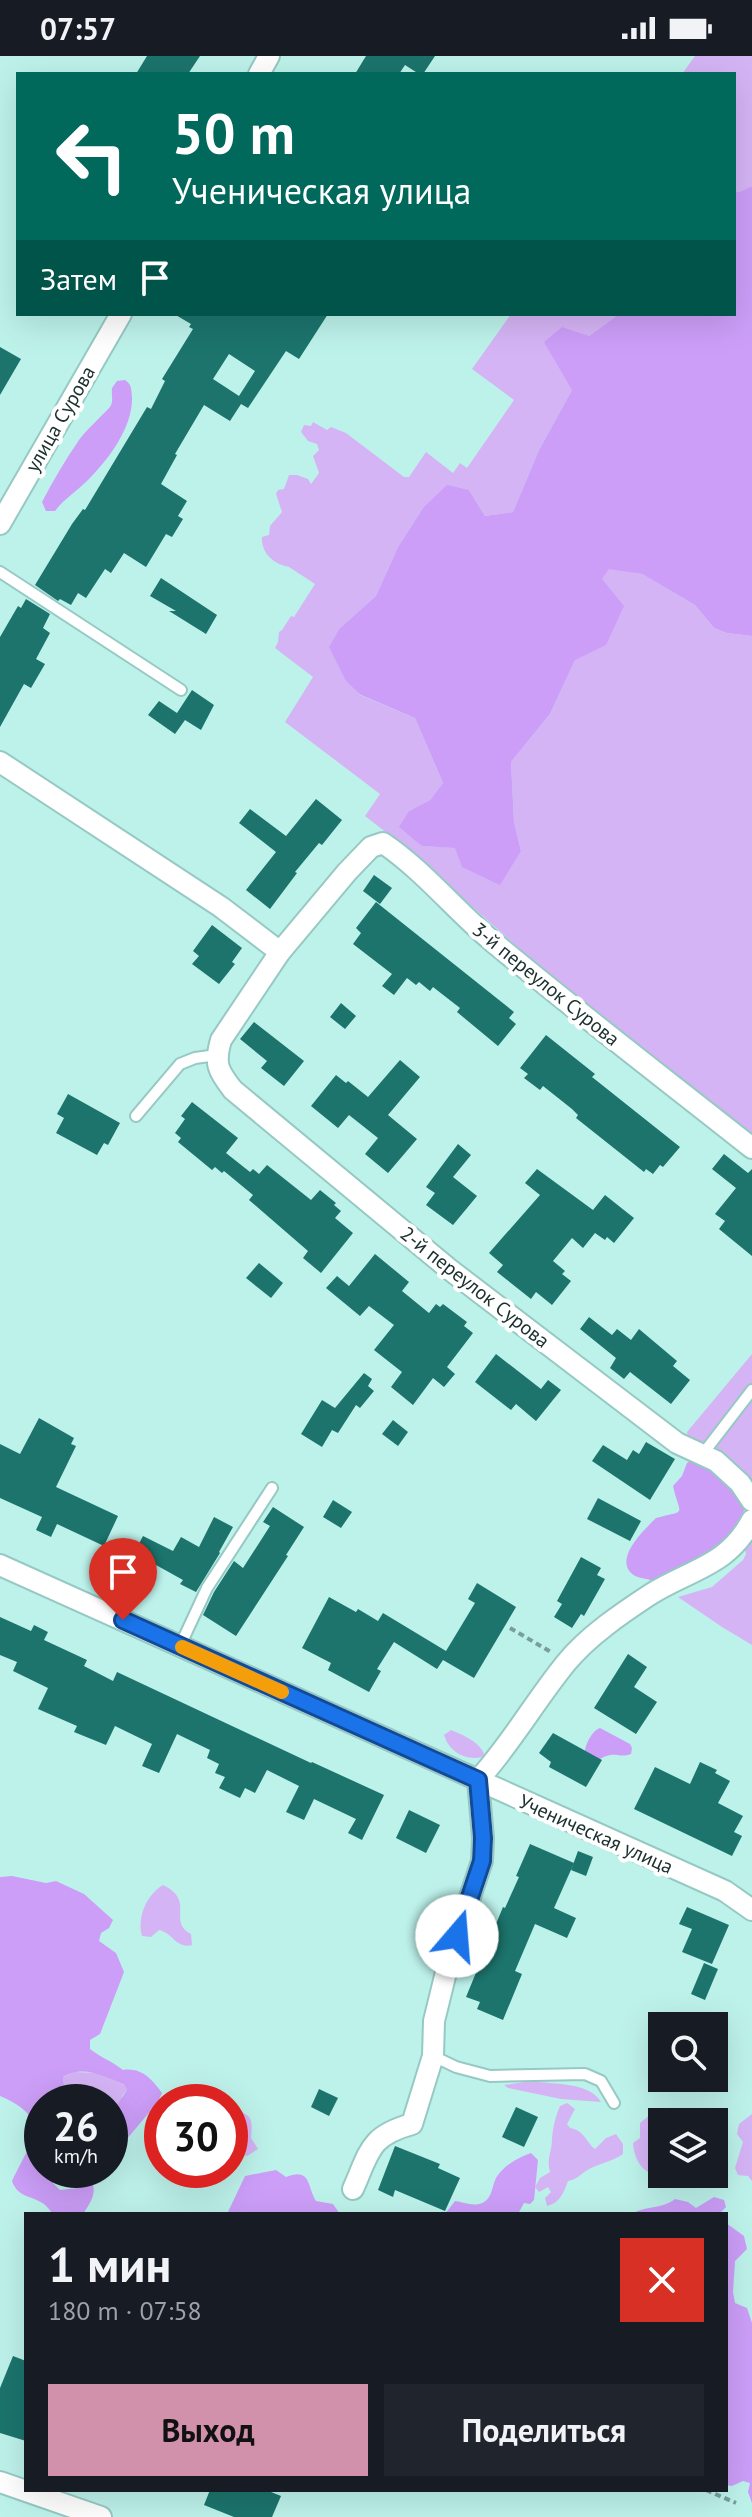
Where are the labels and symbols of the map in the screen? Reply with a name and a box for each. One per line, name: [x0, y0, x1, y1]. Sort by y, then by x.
street label: улица Сурова: [19, 361, 101, 477]
street label: 3-й переулок Сурова: [467, 916, 625, 1052]
street label: 2-й переулок Сурова: [395, 1221, 555, 1353]
pin: [89, 1538, 157, 1620]
street label: Ученическая улица: [515, 1788, 677, 1880]
position arrow: [415, 1894, 499, 1978]
speed limit sign: 30: [144, 2084, 248, 2188]

